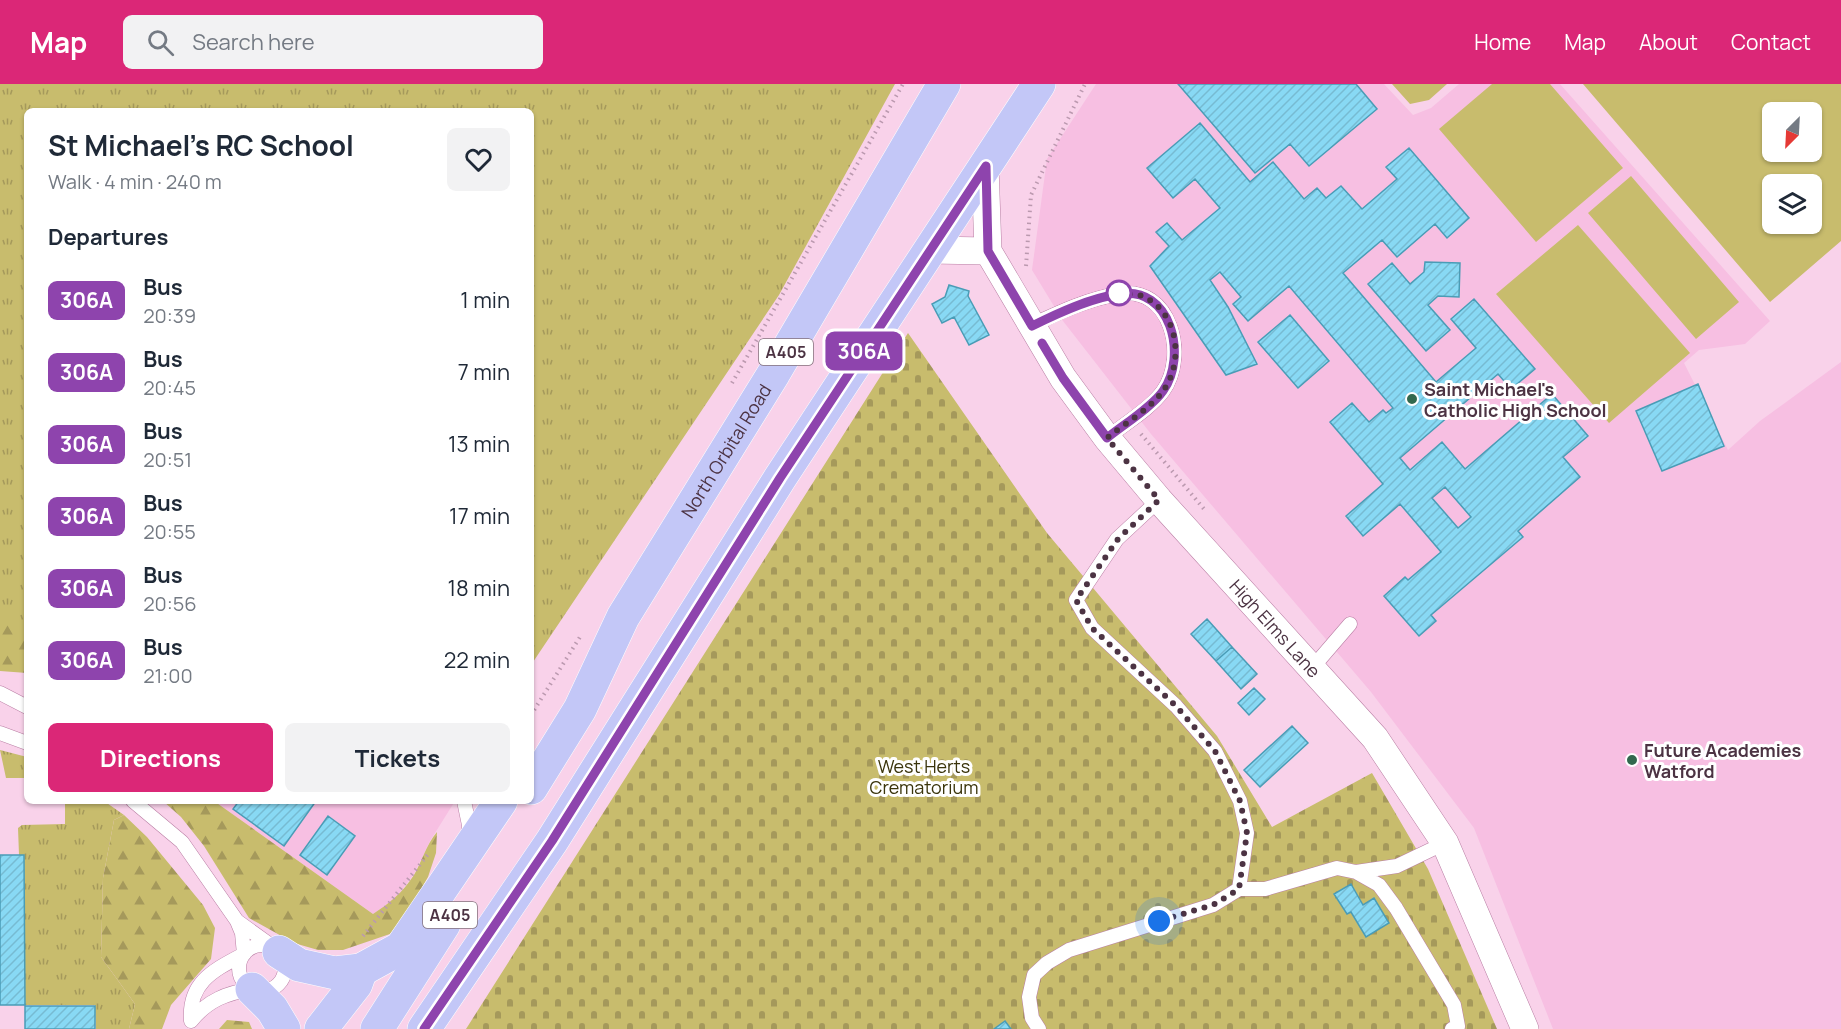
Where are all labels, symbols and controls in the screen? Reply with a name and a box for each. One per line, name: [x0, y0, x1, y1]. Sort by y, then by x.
search box: [123, 15, 543, 69]
text: Map: [30, 23, 87, 61]
icon: search: [144, 26, 177, 59]
text: Search here: [192, 27, 315, 57]
text: Home: [1474, 28, 1531, 56]
text: Map: [1564, 28, 1606, 56]
text: About: [1639, 28, 1698, 56]
text: Contact: [1731, 28, 1811, 56]
north arrow: [1762, 102, 1822, 162]
map controls: [1762, 102, 1822, 234]
text: St Michael's RC School: [48, 126, 354, 164]
button: heart: [447, 128, 510, 191]
text: Walk · 4 min · 240 m: [48, 168, 222, 195]
button: layers: [1762, 174, 1822, 234]
text: Departures: [48, 222, 168, 252]
text: Bus: [143, 272, 183, 302]
unlabelled marker: [1106, 280, 1132, 306]
text: 1 min: [460, 285, 510, 315]
text: 306A: [60, 286, 113, 314]
text: 20:39: [143, 302, 196, 329]
line badge: 306A: [822, 332, 906, 370]
text: 306A: [837, 337, 891, 365]
road number: A405: [759, 339, 813, 365]
text: Bus: [143, 344, 183, 374]
text: 7 min: [458, 357, 510, 387]
text: 306A: [60, 358, 113, 386]
text: 20:45: [143, 374, 196, 401]
place label: Saint Michael's Catholic High School: [1424, 377, 1607, 422]
street label: North Orbital Road: [675, 379, 776, 522]
marker: Saint Michael's Catholic High School: [1405, 392, 1419, 406]
text: Bus: [143, 416, 183, 446]
text: 13 min: [448, 429, 510, 459]
text: 306A: [60, 430, 113, 458]
text: 20:51: [143, 446, 192, 473]
text: Bus: [143, 488, 183, 518]
text: 17 min: [449, 501, 510, 531]
text: 306A: [60, 502, 113, 530]
text: 20:55: [143, 518, 196, 545]
text: Bus: [143, 560, 183, 590]
text: 18 min: [447, 573, 510, 603]
text: 306A: [60, 574, 113, 602]
street label: High Elms Lane: [1225, 574, 1326, 682]
text: 20:56: [143, 590, 197, 617]
text: Bus: [143, 632, 183, 662]
text: 22 min: [444, 645, 510, 675]
text: 306A: [60, 646, 113, 674]
text: 21:00: [143, 662, 193, 689]
button: Directions: [48, 723, 273, 792]
button: Tickets: [285, 723, 510, 792]
place label: Future Academies Watford: [1644, 738, 1802, 783]
marker: Future Academies Watford: [1625, 753, 1639, 767]
park label: West Herts Crematorium: [870, 754, 978, 799]
road number: A405: [423, 902, 477, 928]
your location: [1144, 906, 1174, 936]

